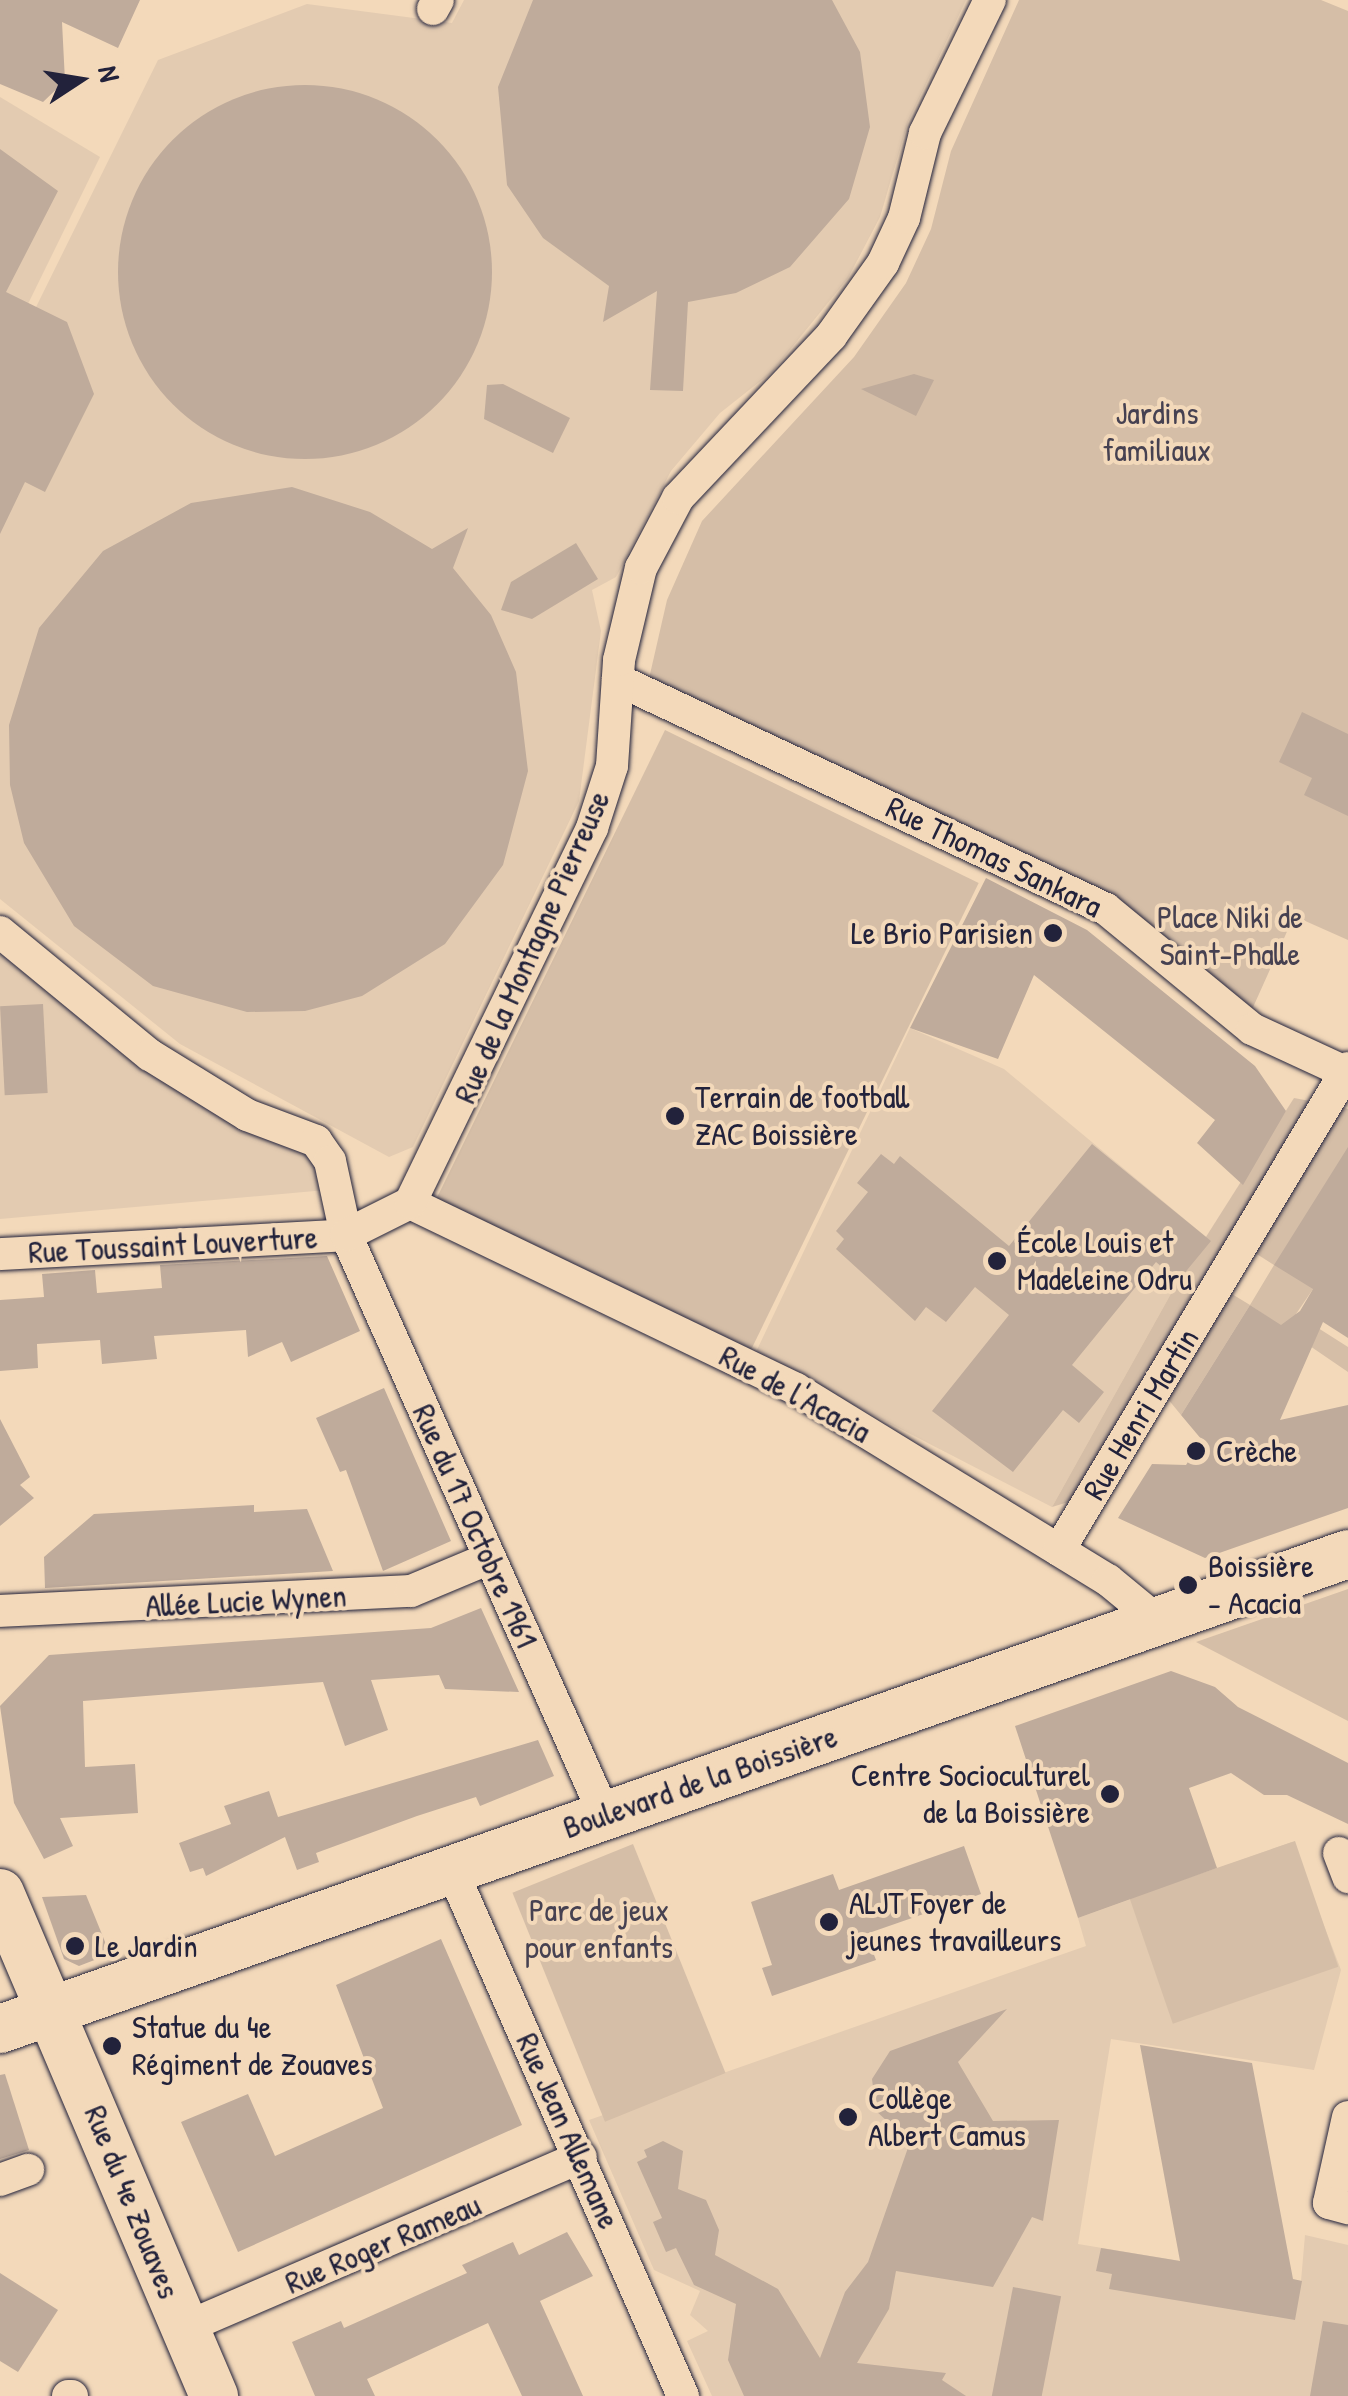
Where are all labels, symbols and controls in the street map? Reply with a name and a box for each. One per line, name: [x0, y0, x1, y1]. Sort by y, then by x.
north arrow: [30, 30, 130, 130]
text: N: [89, 63, 129, 85]
park label: Jardins familiaux: [1103, 395, 1211, 470]
street label: Rue de la Montagne Pierreuse: [446, 785, 618, 1109]
street label: Rue Thomas Sankara: [880, 788, 1108, 926]
park label: Place Niki de Saint-Phalle: [1157, 899, 1303, 974]
place label: Le Brio Parisien: [851, 914, 1033, 952]
marker: Le Brio Parisien: [1042, 922, 1064, 944]
place label: Terrain de football ZAC Boissière: [695, 1079, 909, 1154]
marker: Terrain de football ZAC Boissière: [664, 1105, 686, 1127]
street label: Rue Toussaint Louverture: [27, 1218, 319, 1272]
place label: École Louis et Madeleine Odru: [1017, 1224, 1192, 1299]
marker: École Louis et Madeleine Odru: [986, 1250, 1008, 1272]
street label: Rue Henri Martin: [1075, 1321, 1207, 1507]
street label: Rue de l'Acacia: [713, 1337, 877, 1451]
street label: Rue du 17 Octobre 1961: [404, 1398, 546, 1654]
place label: Crèche: [1216, 1432, 1297, 1470]
marker: Crèche: [1185, 1440, 1207, 1462]
place label: Boissière - Acacia: [1208, 1548, 1314, 1623]
marker: Boissière - Acacia: [1177, 1574, 1199, 1596]
street label: Allée Lucie Wynen: [144, 1577, 348, 1625]
street label: Boulevard de la Boissière: [558, 1717, 842, 1847]
place label: Centre Socioculturel de la Boissière: [851, 1757, 1090, 1832]
marker: Centre Socioculturel de la Boissière: [1099, 1783, 1121, 1805]
place label: ALJT Foyer de jeunes travailleurs: [849, 1885, 1061, 1960]
park label: Parc de jeux pour enfants: [525, 1892, 673, 1967]
marker: ALJT Foyer de jeunes travailleurs: [818, 1911, 840, 1933]
place label: Le Jardin: [95, 1927, 198, 1965]
marker: Le Jardin: [64, 1935, 86, 1957]
place label: Statue du 4e Régiment de Zouaves: [132, 2009, 373, 2084]
street label: Rue Jean Allemane: [508, 2027, 628, 2235]
marker: Statue du 4e Régiment de Zouaves: [101, 2035, 123, 2057]
place label: Collège Albert Camus: [868, 2080, 1026, 2155]
street label: Rue du 4e Zouaves: [76, 2100, 188, 2304]
marker: Collège Albert Camus: [837, 2106, 859, 2128]
street label: Rue Roger Rameau: [280, 2186, 486, 2302]

